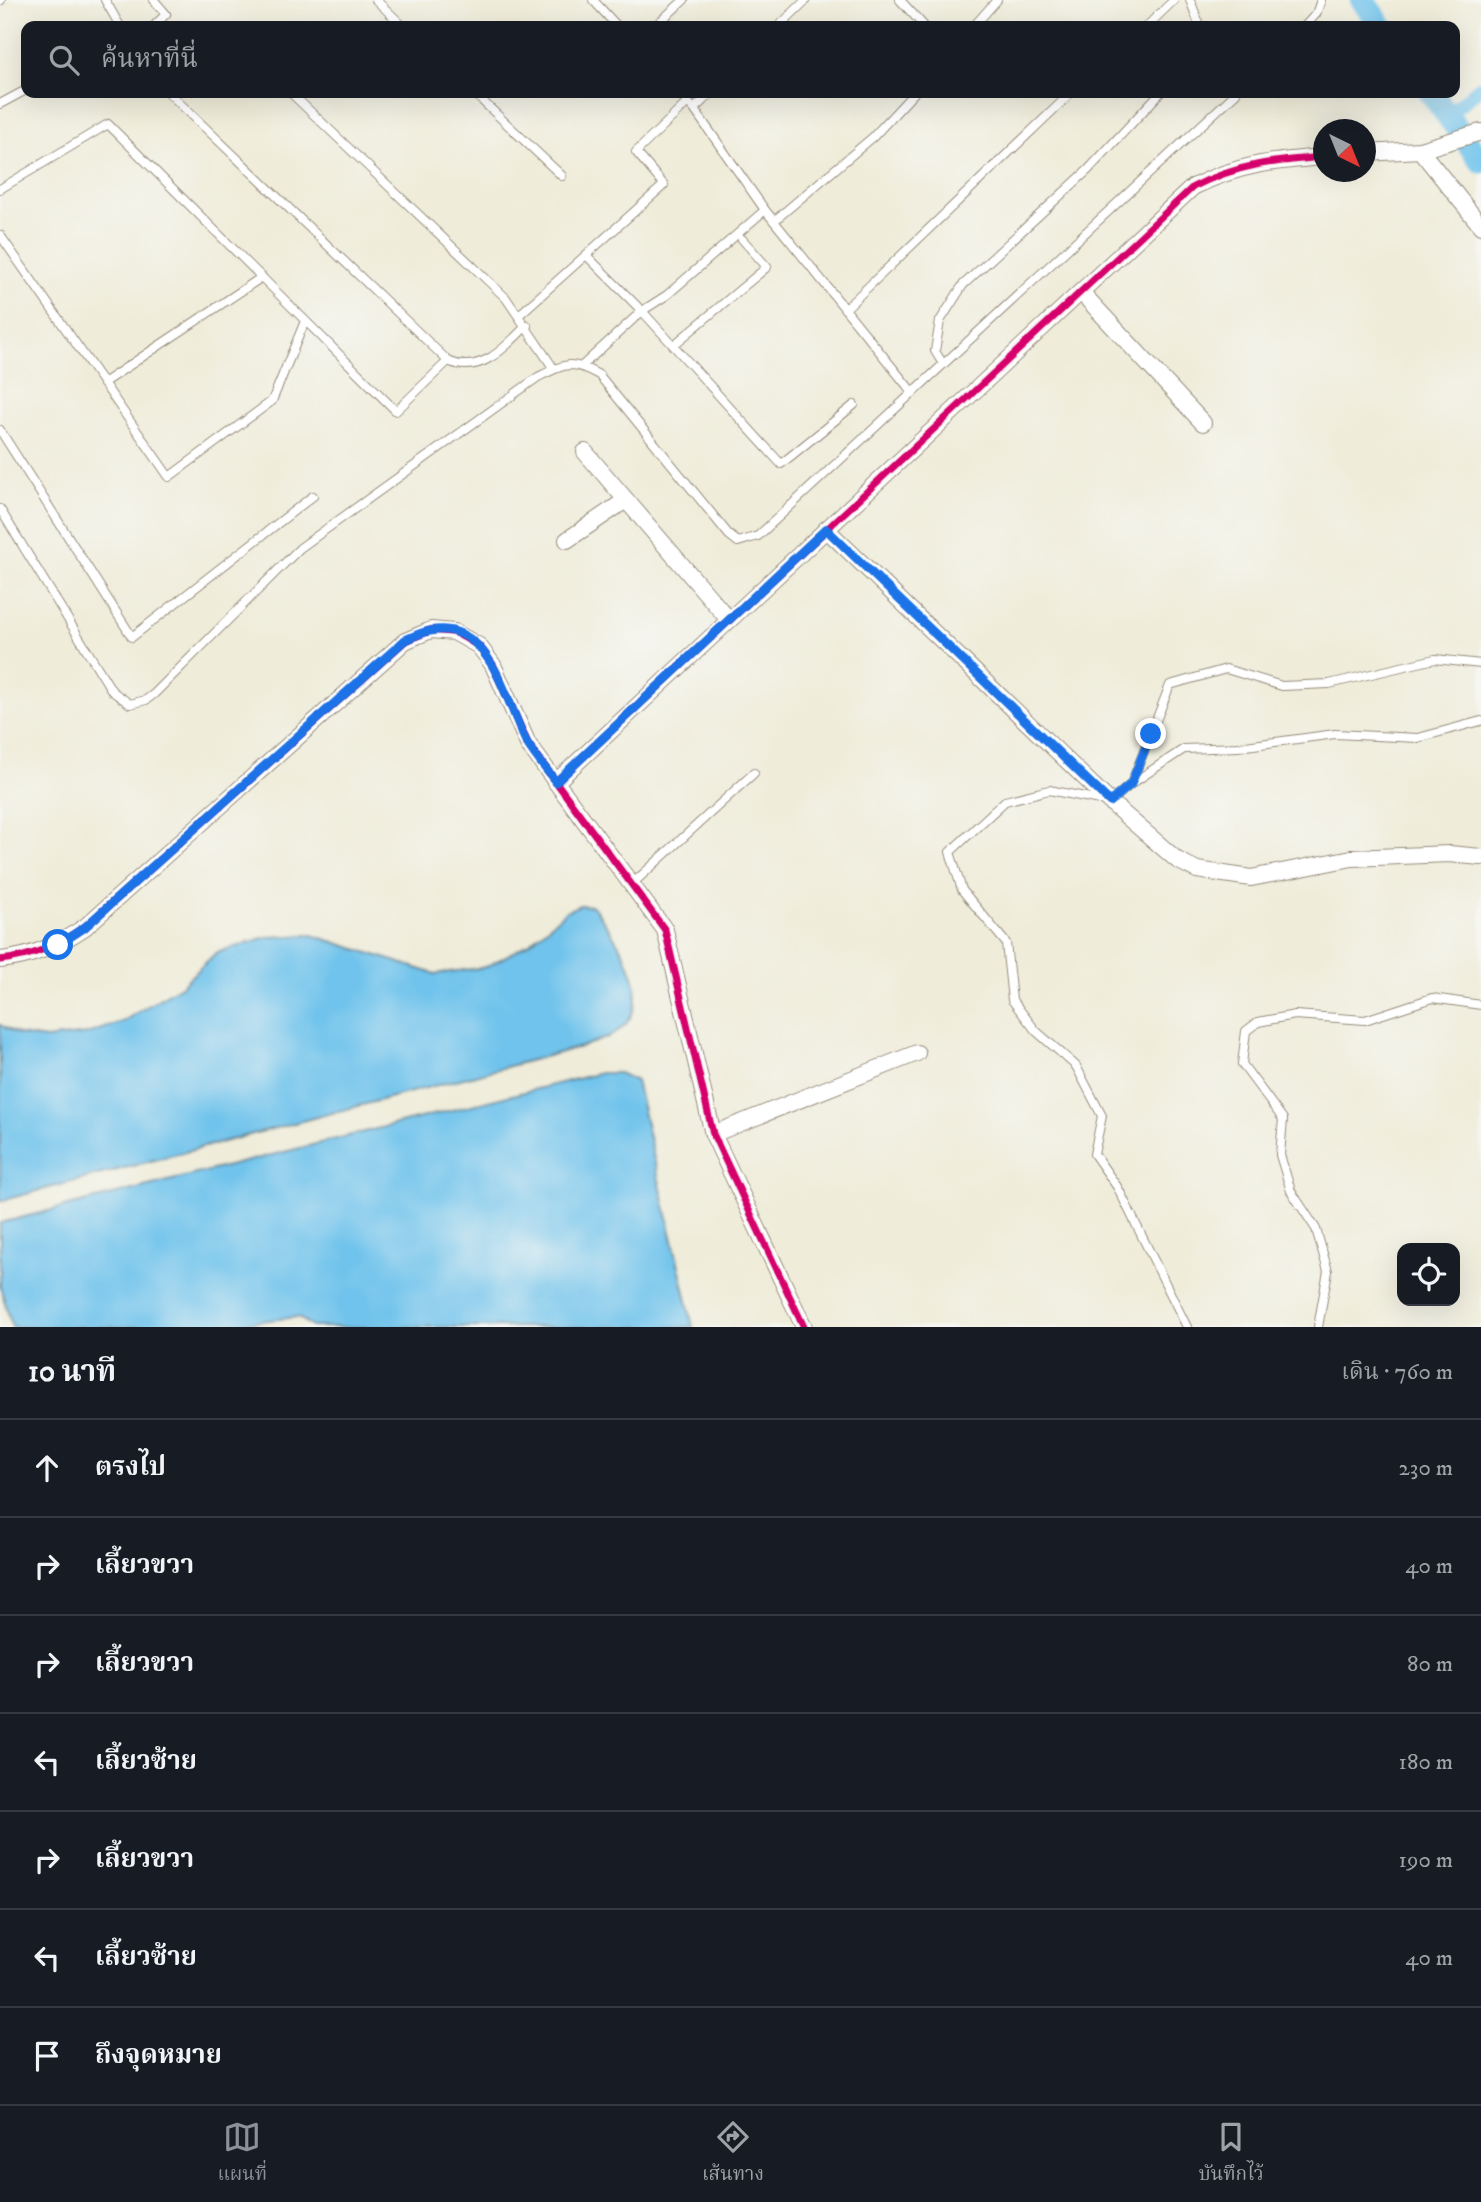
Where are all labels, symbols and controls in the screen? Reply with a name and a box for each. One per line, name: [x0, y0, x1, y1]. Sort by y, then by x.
search box: [21, 21, 1460, 98]
icon: search: [45, 41, 83, 79]
text: ค้นหาที่นี่: [101, 43, 198, 76]
north arrow: [1313, 119, 1376, 182]
route end: [1135, 718, 1166, 749]
route start: [42, 929, 73, 960]
map controls: [1397, 1243, 1460, 1306]
button: locate: [1397, 1243, 1460, 1306]
text: 10 นาที: [28, 1354, 116, 1391]
text: เดิน · 760 m: [1341, 1358, 1453, 1387]
icon: ahead: [28, 1449, 66, 1487]
text: ตรงไป: [95, 1451, 166, 1484]
text: 230 m: [1399, 1454, 1453, 1483]
icon: right: [28, 1547, 66, 1585]
text: เลี้ยวขวา: [95, 1549, 194, 1582]
text: 40 m: [1405, 1552, 1453, 1581]
icon: right: [28, 1645, 66, 1683]
text: เลี้ยวขวา: [95, 1647, 194, 1680]
text: 80 m: [1407, 1650, 1453, 1679]
icon: left: [28, 1743, 66, 1781]
text: เลี้ยวซ้าย: [95, 1745, 197, 1778]
text: 180 m: [1398, 1748, 1453, 1777]
icon: right: [28, 1841, 66, 1879]
text: เลี้ยวขวา: [95, 1843, 194, 1876]
text: 190 m: [1399, 1846, 1453, 1875]
icon: left: [28, 1939, 66, 1977]
text: เลี้ยวซ้าย: [95, 1941, 197, 1974]
text: 40 m: [1405, 1944, 1453, 1973]
icon: arrive: [28, 2037, 66, 2075]
text: ถึงจุดหมาย: [95, 2039, 222, 2072]
tab: แผนที่: [217, 2118, 267, 2190]
tab: เส้นทาง: [702, 2118, 764, 2190]
tab: บันทึกไว้: [1199, 2118, 1264, 2190]

